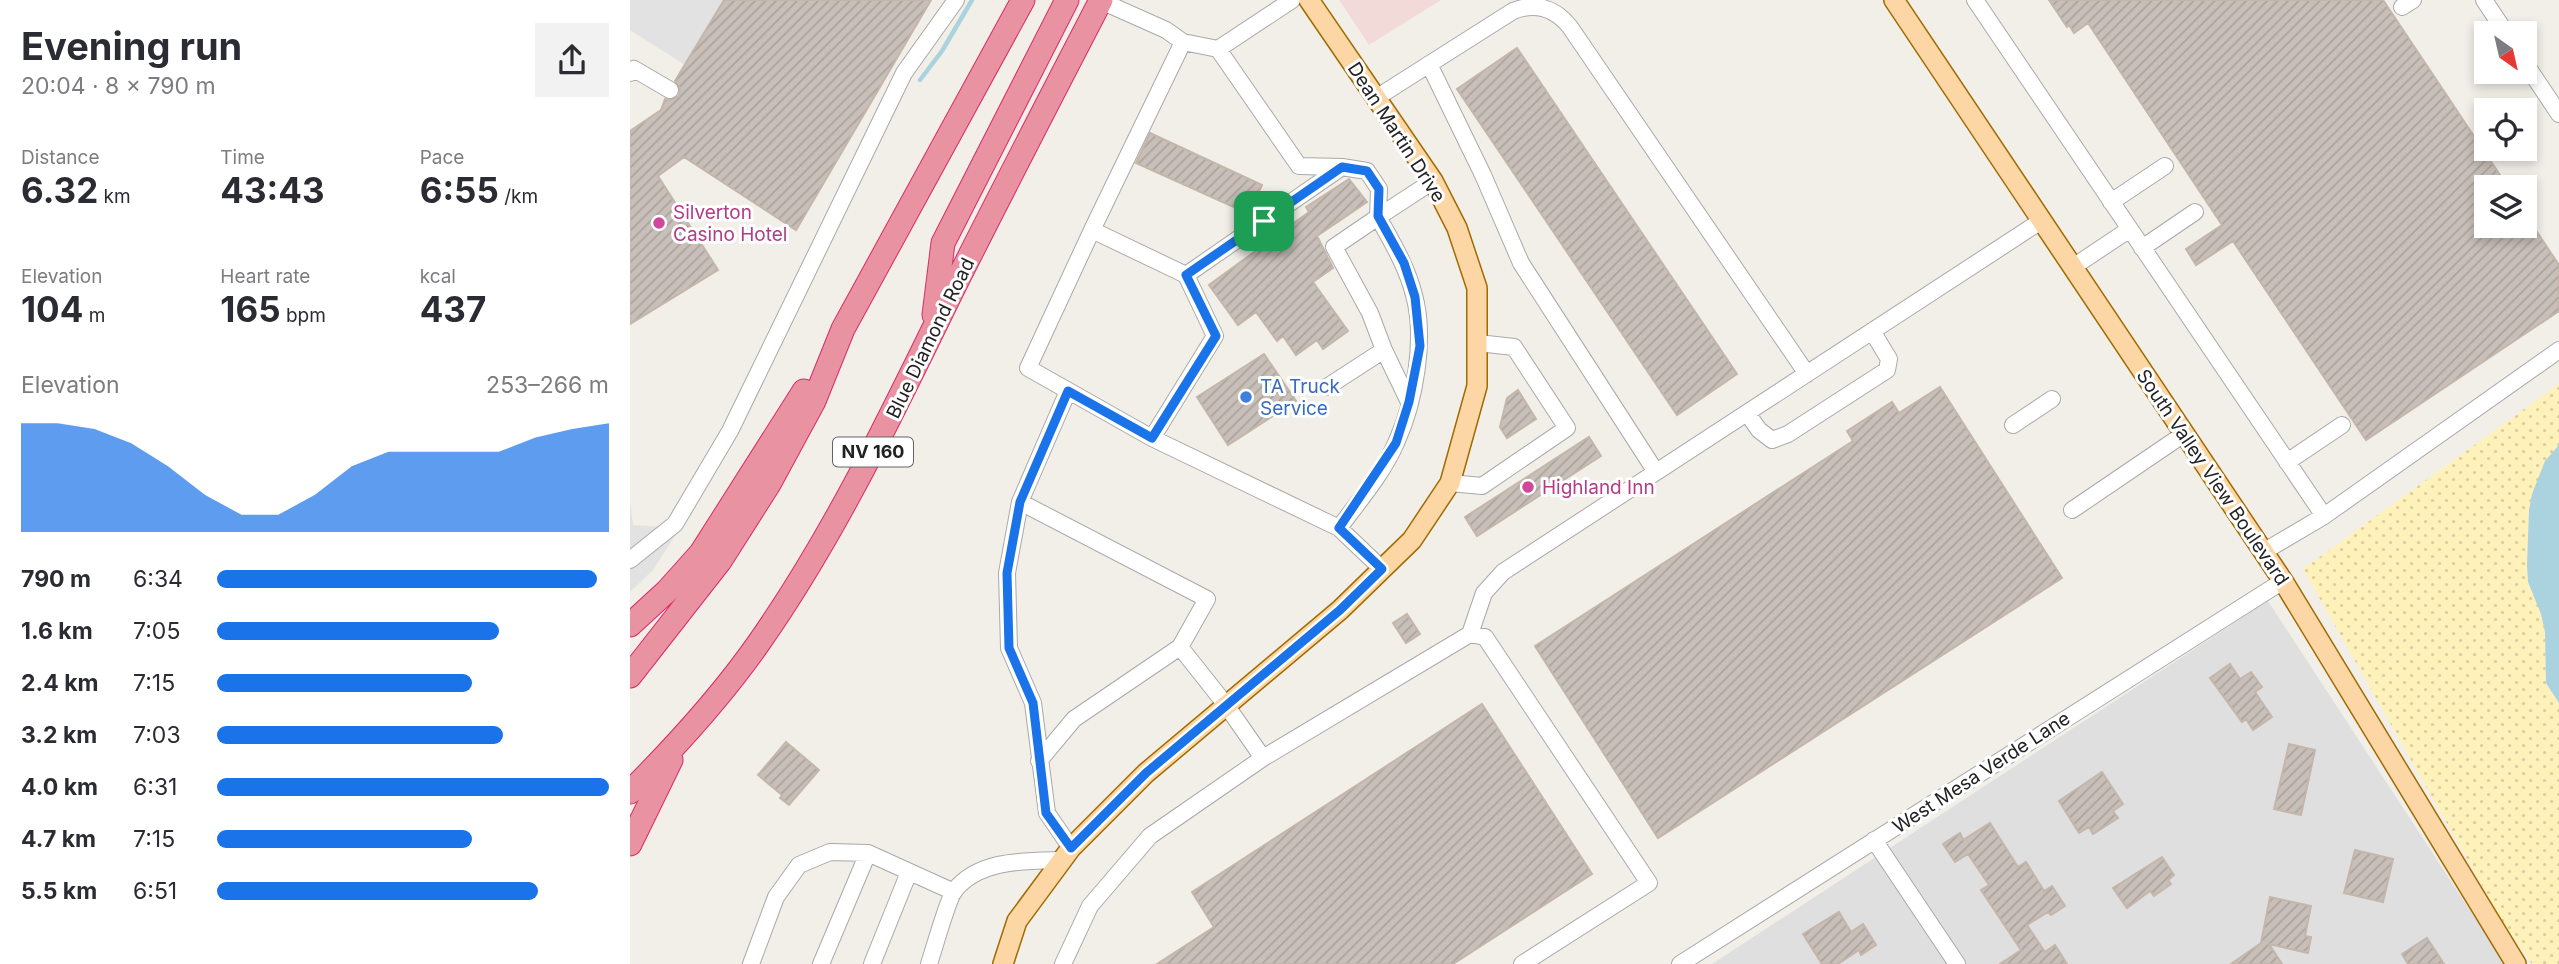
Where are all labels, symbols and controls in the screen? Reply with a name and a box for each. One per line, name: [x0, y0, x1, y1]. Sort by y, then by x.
north arrow: [2474, 21, 2538, 84]
map controls: [2474, 21, 2537, 238]
text: Evening run: [21, 23, 242, 69]
button: share: [535, 23, 609, 97]
street label: Dean Martin Drive: [1343, 58, 1450, 206]
text: 20:04 · 8 × 790 m: [21, 72, 216, 100]
button: locate: [2474, 98, 2537, 161]
text: Distance: [21, 146, 99, 169]
text: Time: [220, 146, 265, 169]
text: Pace: [420, 146, 464, 169]
text: 6.32: [21, 169, 98, 211]
text: 43:43: [220, 169, 325, 211]
text: 6:55: [420, 169, 499, 211]
button: layers: [2474, 175, 2537, 238]
text: km: [98, 185, 131, 208]
text: /km: [499, 185, 538, 208]
pin: [1234, 191, 1294, 251]
place label: Silverton Casino Hotel: [673, 201, 787, 246]
icon: arrive: [1245, 202, 1283, 240]
marker: Silverton Casino Hotel: [651, 215, 667, 231]
street label: Blue Diamond Road: [882, 254, 979, 422]
text: Elevation: [21, 265, 102, 288]
text: Heart rate: [220, 265, 310, 288]
text: kcal: [420, 265, 456, 288]
text: 104: [21, 288, 83, 330]
text: 165: [220, 288, 281, 330]
text: 437: [420, 288, 486, 330]
text: m: [83, 304, 105, 327]
text: bpm: [281, 304, 326, 327]
street label: South Valley View Boulevard: [2132, 365, 2294, 590]
text: Elevation: [21, 371, 120, 399]
text: 253–266 m: [486, 371, 609, 399]
place label: TA Truck Service: [1260, 375, 1341, 420]
marker: TA Truck Service: [1238, 389, 1254, 405]
road number: NV 160: [833, 438, 913, 466]
place label: Highland Inn: [1542, 476, 1655, 499]
marker: Highland Inn: [1520, 479, 1536, 495]
text: 790 m: [21, 565, 91, 593]
text: 6:34: [133, 565, 183, 593]
text: 1.6 km: [21, 617, 93, 645]
text: 7:05: [133, 617, 180, 645]
text: 2.4 km: [21, 669, 99, 697]
text: 7:15: [133, 669, 175, 697]
street label: West Mesa Verde Lane: [1888, 707, 2074, 838]
text: 3.2 km: [21, 721, 97, 749]
text: 7:03: [133, 721, 181, 749]
text: 4.0 km: [21, 773, 98, 801]
text: 6:31: [133, 773, 177, 801]
text: 4.7 km: [21, 825, 96, 853]
text: 7:15: [133, 825, 175, 853]
text: 5.5 km: [21, 877, 97, 905]
text: 6:51: [133, 877, 177, 905]

